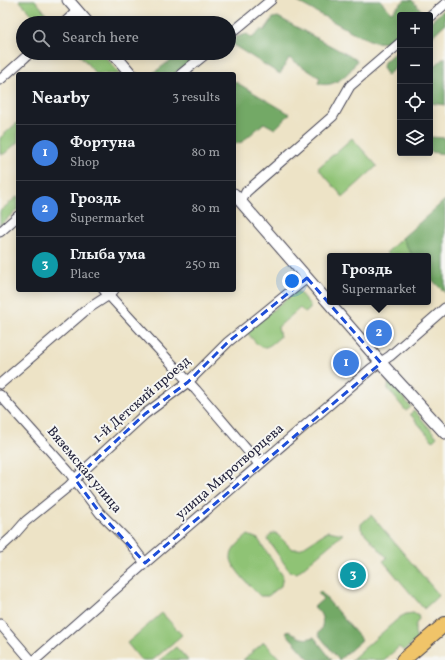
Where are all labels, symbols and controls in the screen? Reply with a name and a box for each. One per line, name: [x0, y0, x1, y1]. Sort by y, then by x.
map controls: [397, 12, 433, 156]
button: +: [397, 12, 433, 48]
search box: [16, 16, 236, 60]
icon: search: [30, 27, 52, 49]
text: Search here: [62, 28, 139, 49]
button: −: [397, 48, 433, 84]
button: locate: [397, 84, 433, 120]
text: Nearby: [32, 87, 90, 110]
text: 3 results: [172, 89, 220, 107]
button: layers: [397, 120, 433, 156]
text: Фортуна: [70, 133, 135, 154]
text: 1: [42, 144, 48, 162]
text: 80 m: [191, 144, 220, 162]
text: Shop: [70, 154, 99, 172]
text: Гроздь: [70, 189, 121, 210]
text: 2: [42, 200, 48, 218]
text: 80 m: [191, 200, 220, 218]
text: Supermarket: [70, 210, 145, 228]
text: Глыба ума: [70, 245, 146, 266]
popup: [327, 253, 431, 305]
text: 3: [42, 256, 48, 274]
text: 250 m: [185, 256, 220, 274]
text: Гроздь: [342, 260, 393, 281]
text: Place: [70, 266, 100, 284]
your location: [282, 271, 302, 291]
text: Supermarket: [342, 281, 416, 299]
pin: 2: [366, 318, 392, 348]
pin: 1: [333, 348, 359, 378]
street label: 1-й Детский проезд: [89, 352, 195, 448]
street label: улица Миротворцева: [172, 420, 288, 524]
street label: Вяземская улица: [42, 423, 126, 517]
pin: 3: [340, 560, 366, 590]

